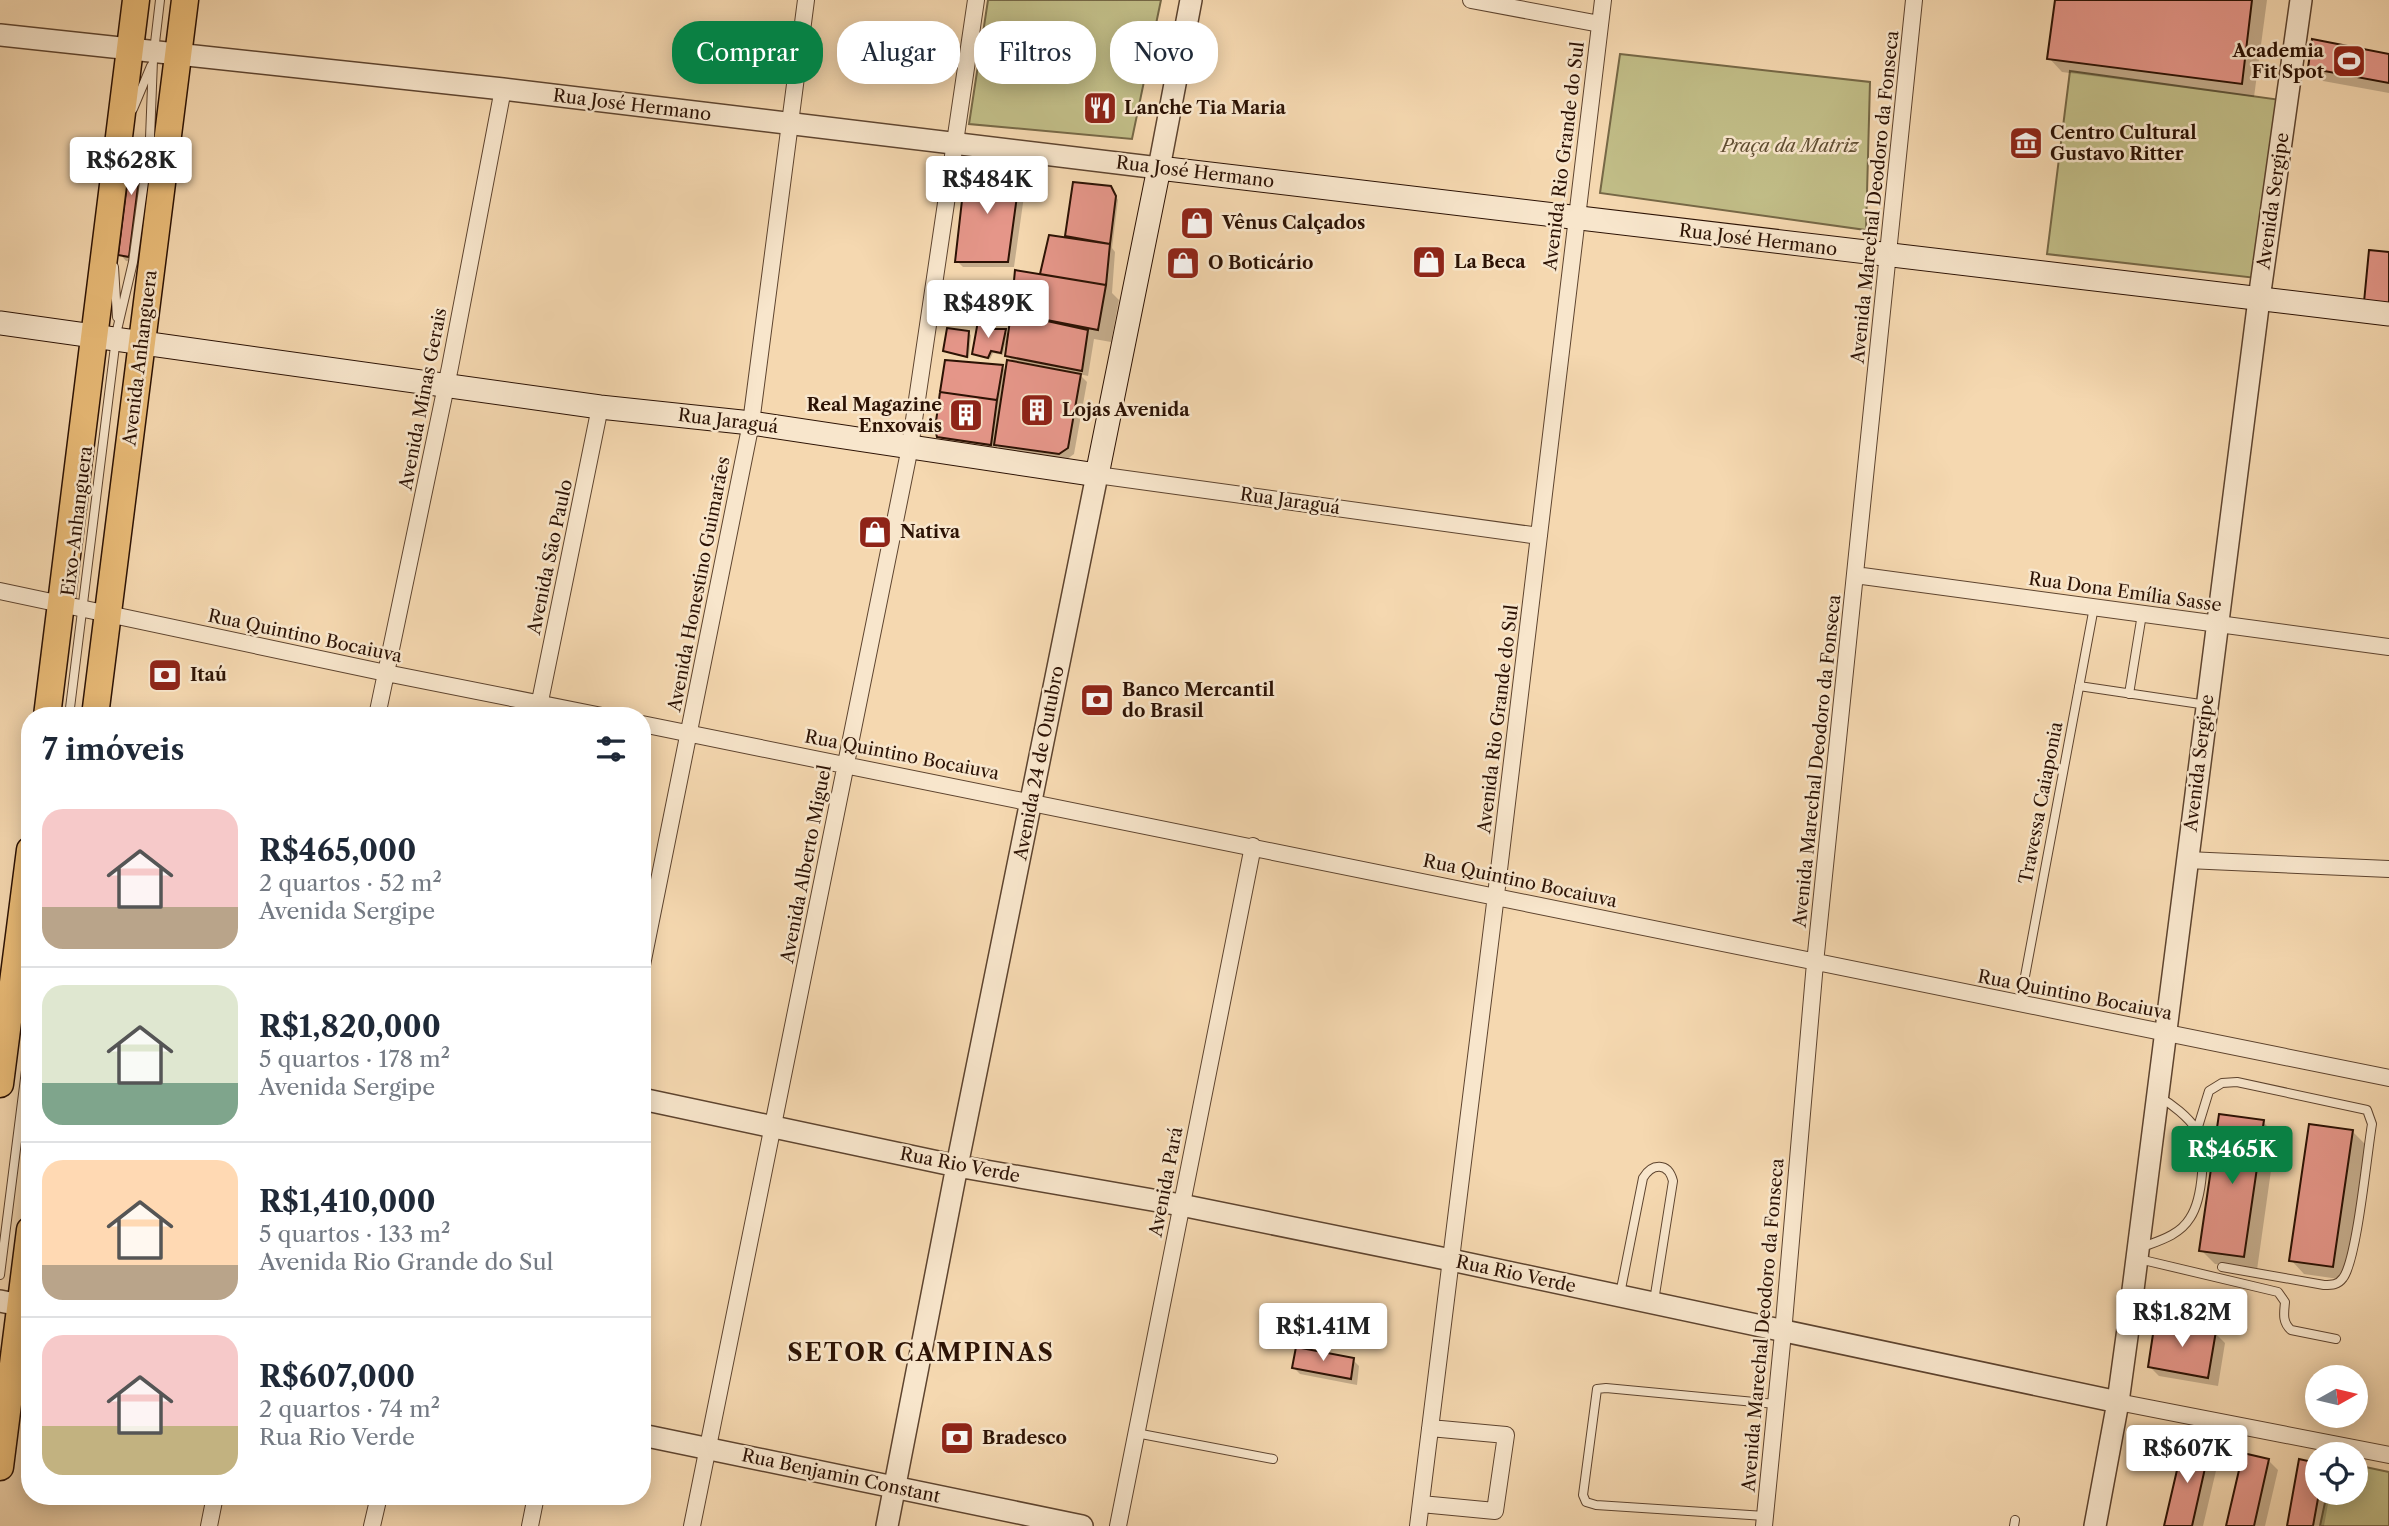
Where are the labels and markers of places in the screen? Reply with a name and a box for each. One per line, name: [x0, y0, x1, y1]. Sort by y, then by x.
place label: Academia Fit Spot: [2231, 40, 2325, 83]
sports icon: Academia Fit Spot: [2330, 42, 2368, 80]
restaurant icon: Lanche Tia Maria: [1081, 89, 1119, 127]
place label: Lanche Tia Maria: [1124, 97, 1287, 119]
place label: Centro Cultural Gustavo Ritter: [2050, 122, 2197, 165]
museum icon: Centro Cultural Gustavo Ritter: [2007, 124, 2045, 162]
pin: R$628K: [74, 138, 188, 197]
pin: R$484K: [930, 156, 1044, 216]
shop icon: Vênus Calçados: [1178, 204, 1216, 242]
place label: Vênus Calçados: [1221, 212, 1365, 234]
shop icon: La Beca: [1410, 243, 1448, 281]
shop icon: O Boticário: [1164, 244, 1202, 282]
place label: La Beca: [1454, 251, 1526, 273]
place label: O Boticário: [1208, 252, 1313, 274]
pin: R$489K: [931, 280, 1045, 340]
building icon: Lojas Avenida: [1018, 391, 1056, 429]
place label: Real Magazine Enxovais: [806, 394, 942, 437]
building icon: Real Magazine Enxovais: [947, 396, 985, 434]
place label: Lojas Avenida: [1062, 399, 1190, 421]
shop icon: Nativa: [856, 513, 894, 551]
place label: Nativa: [900, 521, 961, 543]
bank icon: Itaú: [146, 656, 184, 694]
place label: Itaú: [190, 664, 227, 686]
place label: Banco Mercantil do Brasil: [1122, 679, 1275, 722]
bank icon: Banco Mercantil do Brasil: [1078, 681, 1116, 719]
pin: R$465K: [2175, 1126, 2289, 1186]
pin: R$1.82M: [2117, 1290, 2247, 1349]
pin: R$1.41M: [1258, 1304, 1388, 1363]
bank icon: Bradesco: [938, 1419, 976, 1457]
pin: R$607K: [2130, 1426, 2244, 1485]
place label: Bradesco: [982, 1427, 1067, 1449]

